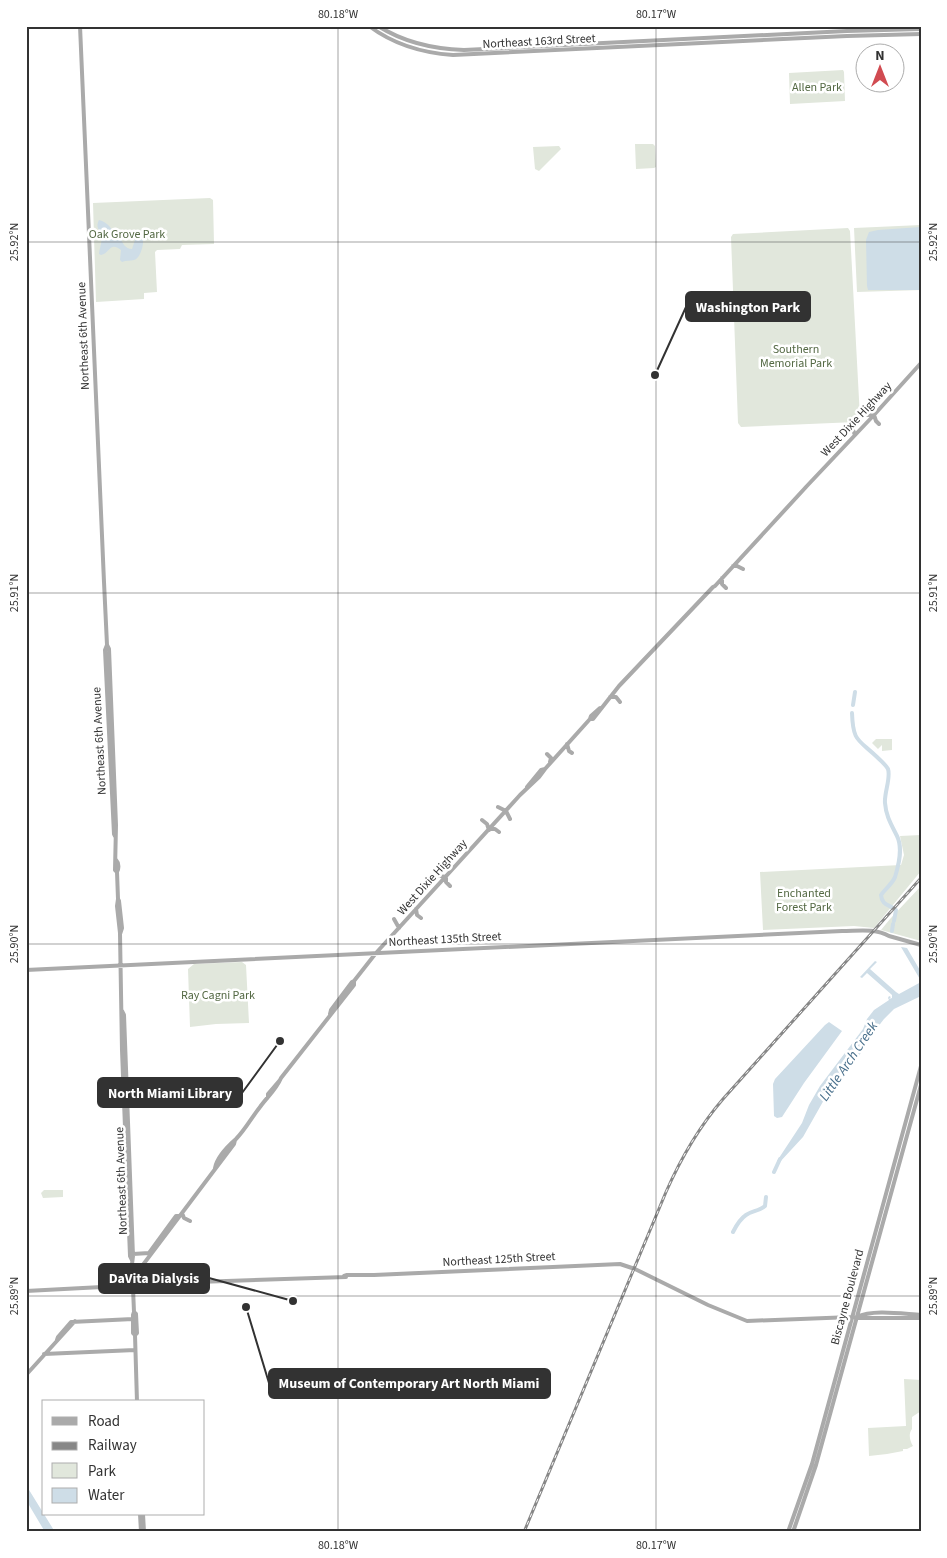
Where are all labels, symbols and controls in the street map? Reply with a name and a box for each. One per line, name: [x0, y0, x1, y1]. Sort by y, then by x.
text: 80.18°W: [318, 6, 359, 23]
text: 80.17°W: [636, 6, 677, 23]
street label: Northeast 163rd Street: [482, 30, 596, 53]
north arrow: [854, 42, 904, 92]
text: N: [875, 46, 885, 66]
park label: Allen Park: [792, 79, 842, 96]
text: 25.92°N: [6, 223, 23, 261]
text: 25.92°N: [925, 223, 942, 261]
park label: Oak Grove Park: [89, 226, 165, 243]
street label: Northeast 6th Avenue: [73, 282, 94, 390]
callout: Washington Park: [686, 292, 810, 321]
text: Washington Park: [696, 298, 800, 318]
park label: Southern Memorial Park: [760, 341, 832, 372]
street label: West Dixie Highway: [817, 378, 896, 461]
text: 25.91°N: [6, 574, 23, 612]
text: 25.91°N: [925, 574, 942, 612]
street label: Northeast 6th Avenue: [88, 687, 111, 795]
street label: West Dixie Highway: [394, 835, 471, 919]
park label: Enchanted Forest Park: [776, 885, 832, 916]
text: 25.90°N: [6, 925, 23, 963]
text: 25.90°N: [925, 925, 942, 963]
street label: Northeast 135th Street: [388, 928, 502, 951]
park label: Ray Cagni Park: [181, 987, 255, 1004]
water label: Little Arch Creek: [815, 1017, 883, 1105]
callout: North Miami Library: [98, 1078, 242, 1107]
text: North Miami Library: [108, 1084, 233, 1104]
street label: Northeast 6th Avenue: [111, 1127, 132, 1235]
street label: Biscayne Boulevard: [827, 1247, 868, 1347]
street label: Northeast 125th Street: [442, 1248, 556, 1271]
callout: DaVita Dialysis: [99, 1264, 209, 1293]
text: DaVita Dialysis: [109, 1269, 199, 1289]
text: 25.89°N: [6, 1277, 23, 1315]
text: 25.89°N: [925, 1277, 942, 1315]
callout: Museum of Contemporary Art North Miami: [269, 1369, 550, 1398]
text: Museum of Contemporary Art North Miami: [279, 1374, 540, 1394]
legend: [42, 1400, 205, 1516]
text: Road: [88, 1411, 120, 1432]
text: Railway: [88, 1435, 137, 1456]
text: Park: [88, 1461, 117, 1482]
text: Water: [88, 1485, 125, 1506]
text: 80.18°W: [318, 1537, 359, 1554]
text: 80.17°W: [636, 1537, 677, 1554]

